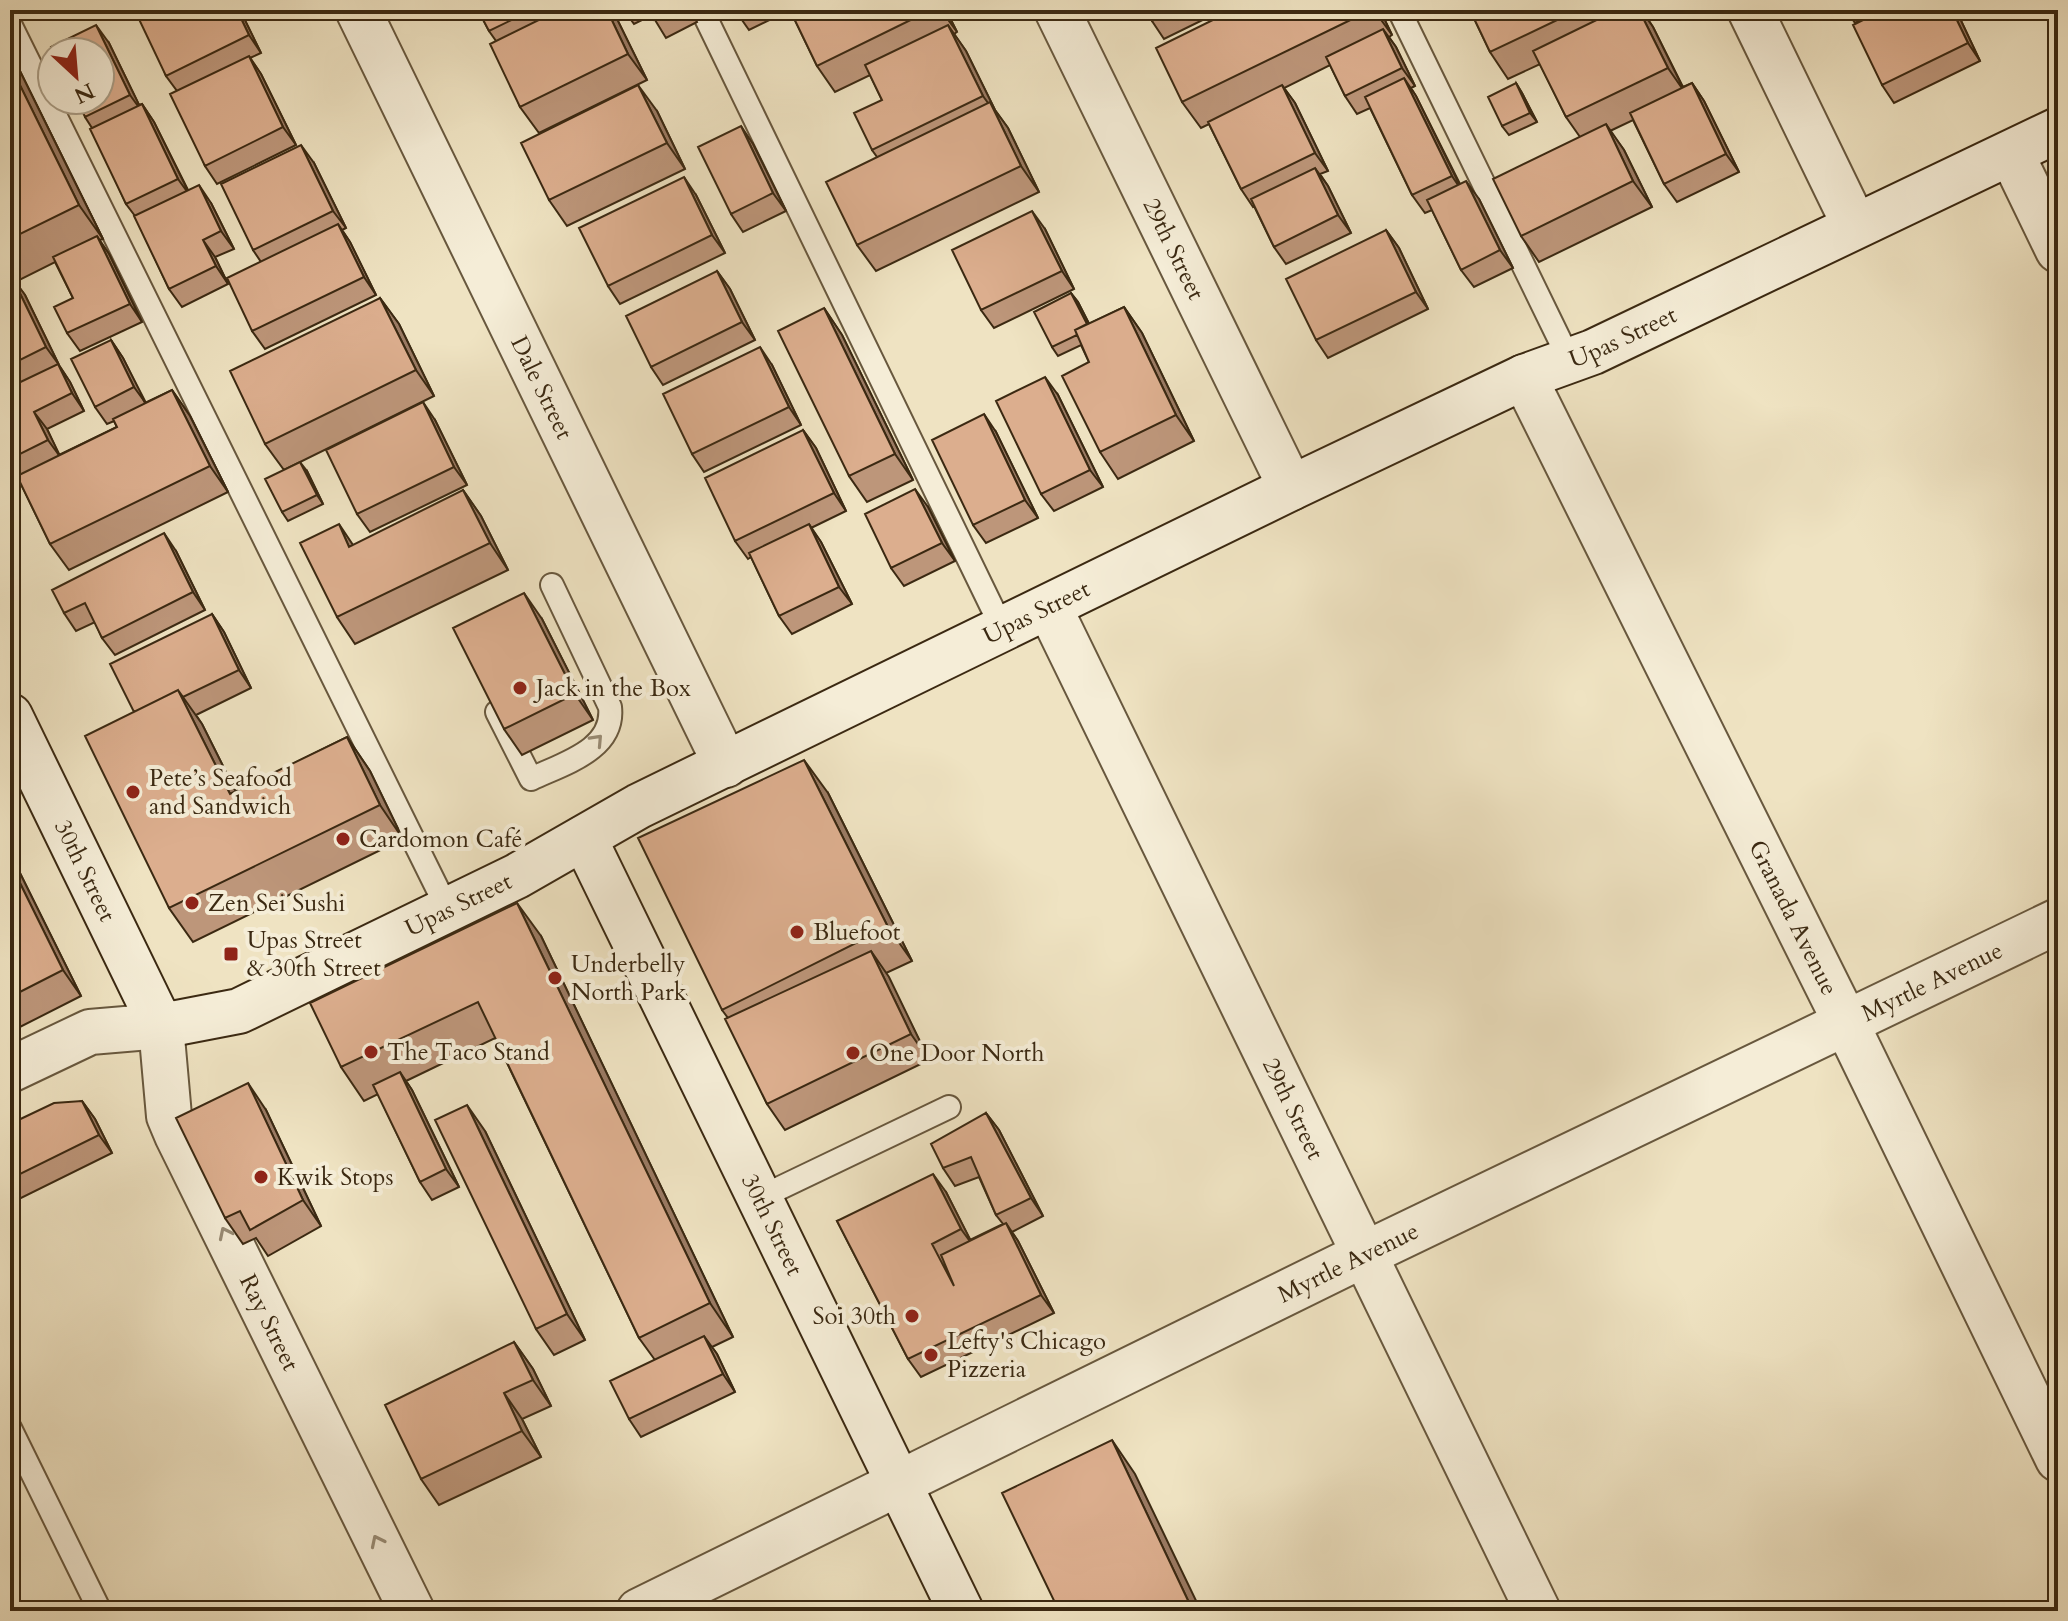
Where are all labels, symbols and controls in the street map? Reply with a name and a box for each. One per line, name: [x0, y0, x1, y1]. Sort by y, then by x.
north arrow: [36, 36, 116, 116]
text: N: [69, 75, 99, 111]
street label: 29th Street: [1135, 193, 1213, 306]
street label: Upas Street: [1565, 298, 1683, 376]
street label: Dale Street: [502, 331, 581, 445]
street label: Upas Street: [978, 572, 1096, 653]
place label: Jack in the Box: [533, 672, 691, 705]
marker: Jack in the Box: [511, 679, 529, 697]
one-way arrow: [588, 735, 603, 749]
place label: Pete’s Seafood and Sandwich: [149, 762, 292, 823]
marker: Pete’s Seafood and Sandwich: [124, 783, 142, 801]
street label: 30th Street: [46, 814, 124, 928]
place label: Cardomon Café: [359, 823, 523, 856]
marker: Cardomon Café: [334, 830, 352, 848]
street label: Granada Avenue: [1740, 835, 1846, 1001]
street label: Upas Street: [400, 865, 518, 945]
place label: Zen Sei Sushi: [208, 887, 346, 920]
marker: Zen Sei Sushi: [183, 894, 201, 912]
place label: Bluefoot: [813, 916, 901, 949]
marker: Bluefoot: [788, 923, 806, 941]
place label: Upas Street & 30th Street: [247, 924, 381, 985]
street label: Myrtle Avenue: [1856, 934, 2008, 1030]
marker: Upas Street & 30th Street: [222, 945, 240, 963]
place label: Underbelly North Park: [571, 948, 687, 1009]
marker: Underbelly North Park: [546, 969, 564, 987]
place label: The Taco Stand: [387, 1036, 550, 1069]
place label: One Door North: [869, 1037, 1044, 1070]
marker: The Taco Stand: [362, 1043, 380, 1061]
marker: One Door North: [844, 1044, 862, 1062]
street label: 29th Street: [1254, 1052, 1332, 1166]
place label: Kwik Stops: [277, 1161, 394, 1194]
marker: Kwik Stops: [252, 1168, 270, 1186]
street label: 30th Street: [733, 1168, 811, 1282]
street label: Myrtle Avenue: [1272, 1215, 1424, 1311]
one-way arrow: [219, 1226, 235, 1241]
street label: Ray Street: [231, 1269, 307, 1377]
place label: Soi 30th: [812, 1300, 896, 1333]
marker: Soi 30th: [903, 1307, 921, 1325]
place label: Lefty's Chicago Pizzeria: [947, 1325, 1106, 1386]
marker: Lefty's Chicago Pizzeria: [922, 1346, 940, 1364]
one-way arrow: [371, 1535, 387, 1549]

